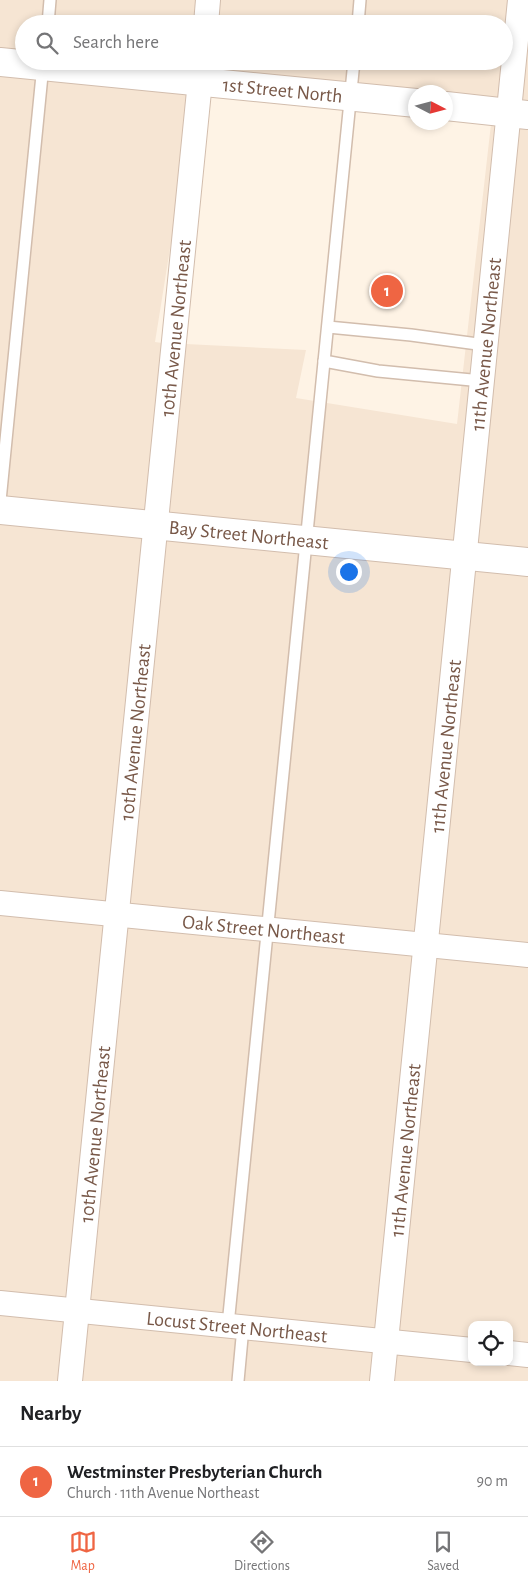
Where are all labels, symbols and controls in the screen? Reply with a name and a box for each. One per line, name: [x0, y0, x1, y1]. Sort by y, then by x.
search box: [15, 15, 513, 70]
icon: search: [33, 29, 61, 57]
text: Search here: [73, 33, 159, 52]
street label: 1st Street North: [222, 75, 344, 107]
north arrow: [408, 85, 453, 130]
street label: 10th Avenue Northeast: [157, 238, 195, 418]
street label: 11th Avenue Northeast: [468, 256, 505, 432]
pin: 1: [371, 272, 403, 310]
street label: Bay Street Northeast: [168, 518, 330, 553]
your location: [336, 559, 362, 585]
street label: 10th Avenue Northeast: [117, 642, 155, 822]
street label: 11th Avenue Northeast: [428, 658, 465, 834]
street label: Oak Street Northeast: [181, 912, 346, 948]
street label: 10th Avenue Northeast: [77, 1044, 115, 1224]
street label: 11th Avenue Northeast: [387, 1062, 425, 1238]
street label: Locust Street Northeast: [145, 1309, 329, 1347]
map controls: [468, 1321, 513, 1366]
button: locate: [468, 1321, 513, 1366]
text: Nearby: [20, 1403, 81, 1424]
text: Westminster Presbyterian Church: [67, 1463, 322, 1482]
text: 1: [33, 1473, 39, 1489]
text: 90 m: [477, 1473, 508, 1489]
text: Church · 11th Avenue Northeast: [67, 1485, 259, 1501]
tab: Map: [69, 1528, 97, 1575]
tab: Directions: [234, 1528, 290, 1575]
tab: Saved: [427, 1528, 459, 1575]

